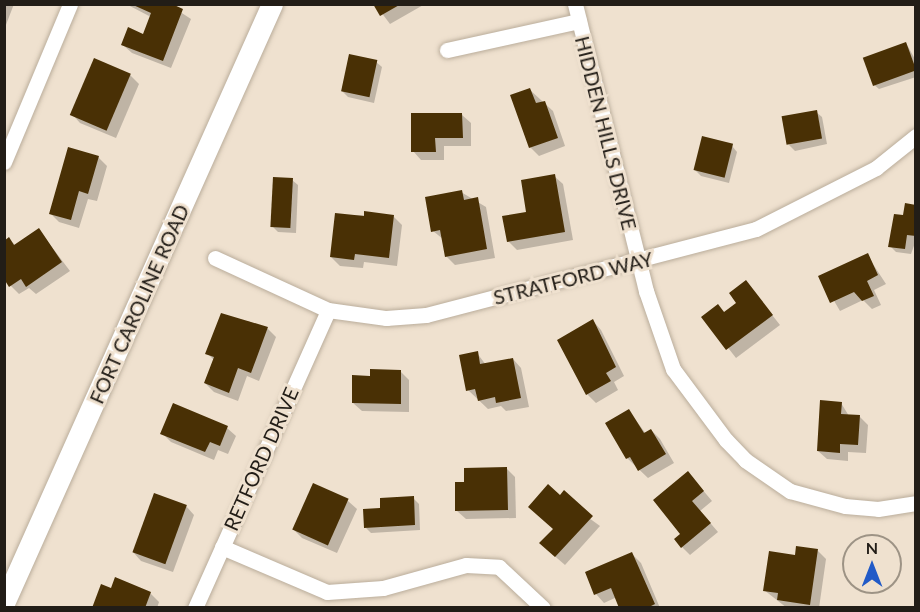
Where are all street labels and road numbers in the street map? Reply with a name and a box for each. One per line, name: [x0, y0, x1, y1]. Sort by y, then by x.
street label: HIDDEN HILLS DRIVE: [570, 34, 642, 232]
street label: FORT CAROLINE ROAD: [84, 200, 194, 408]
street label: STRATFORD WAY: [491, 247, 655, 309]
street label: RETFORD DRIVE: [219, 384, 303, 534]

